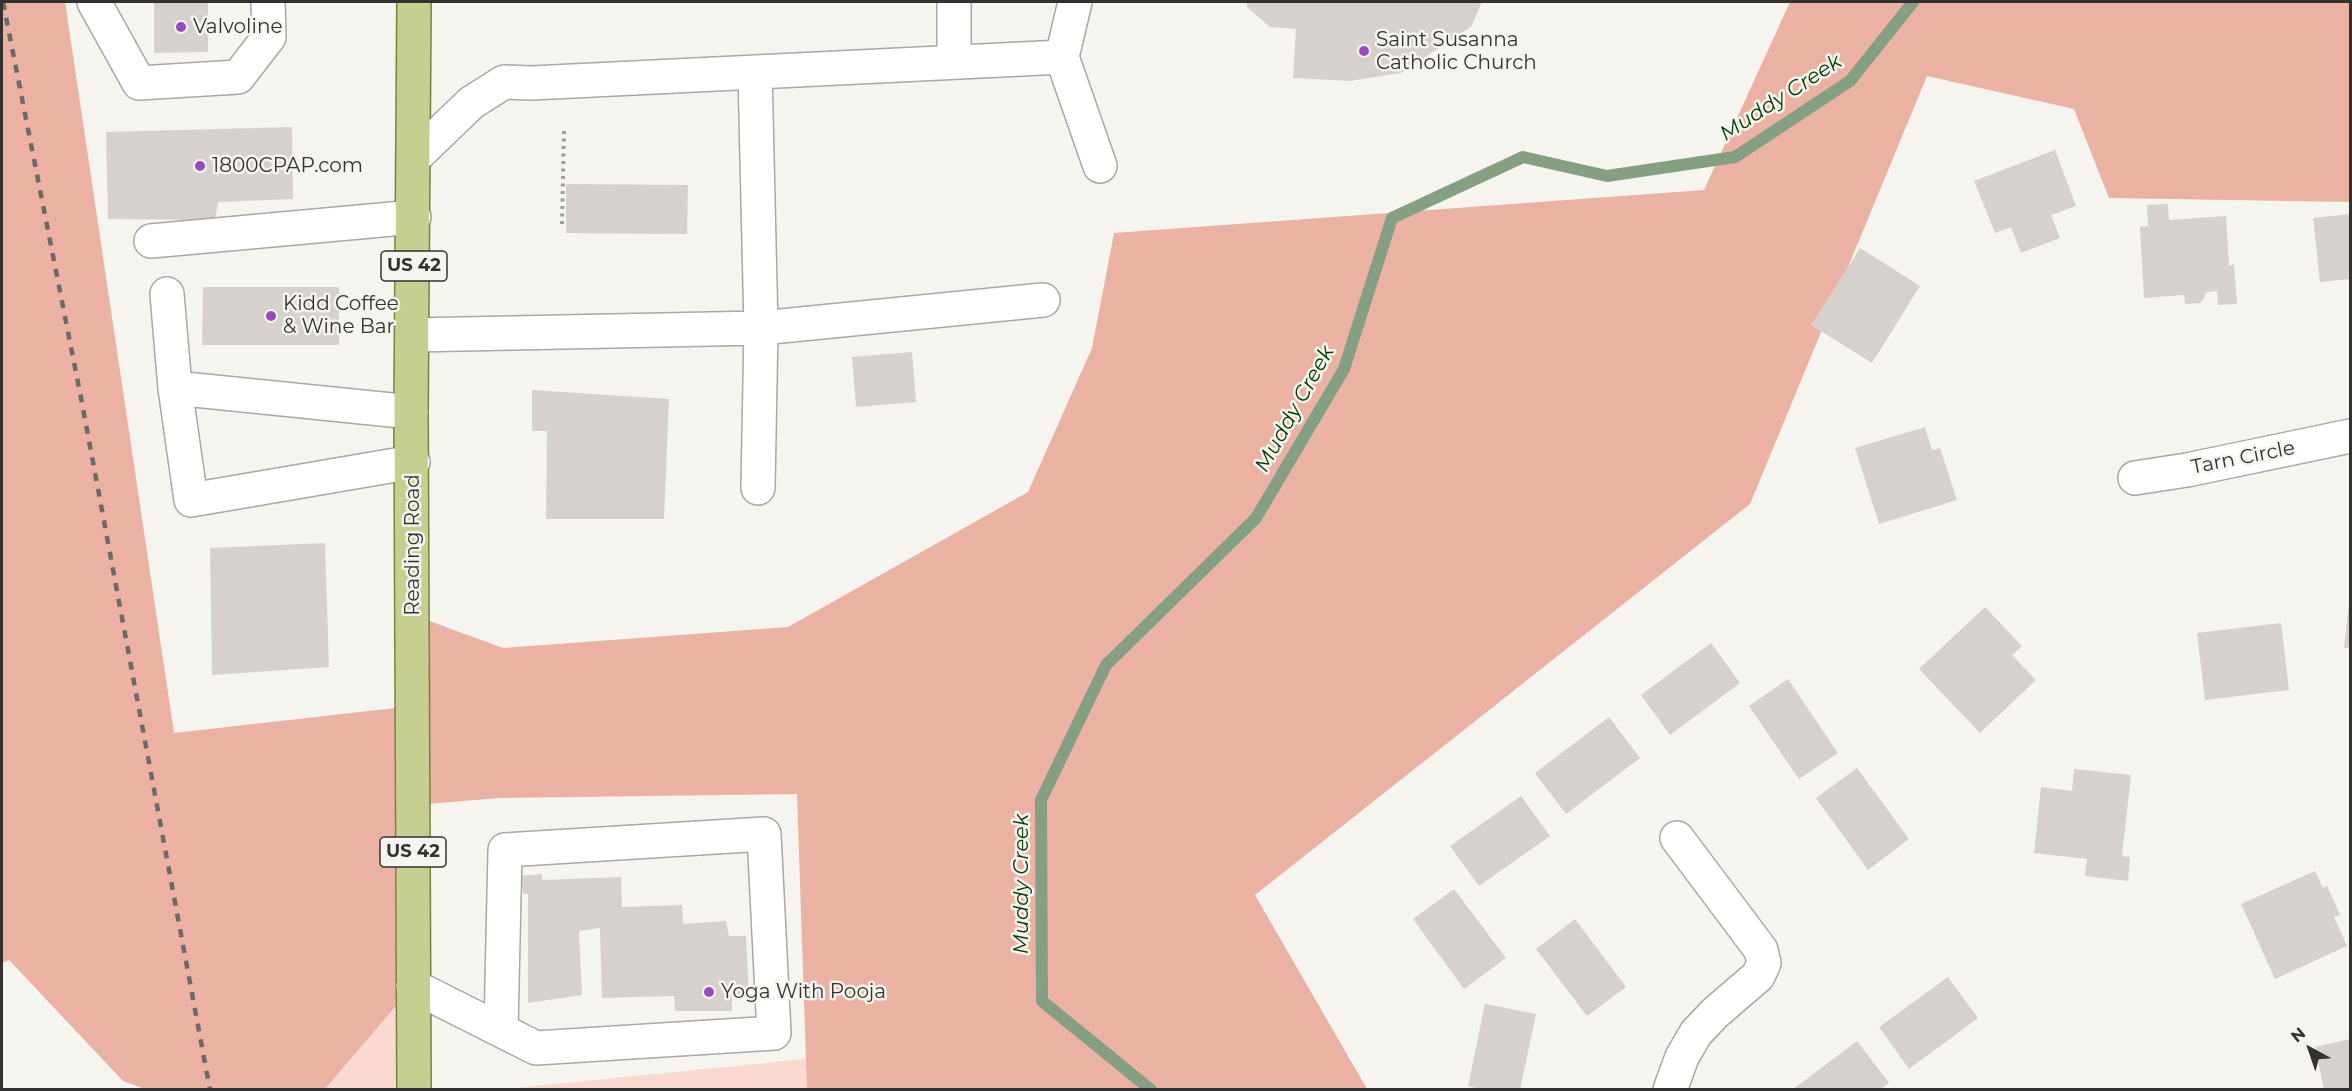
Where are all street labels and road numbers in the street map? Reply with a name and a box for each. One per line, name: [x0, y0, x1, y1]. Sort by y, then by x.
road number: US 42: [381, 251, 447, 281]
street label: Tarn Circle: [2189, 436, 2297, 480]
street label: Reading Road: [401, 474, 425, 616]
road number: US 42: [380, 837, 446, 867]

